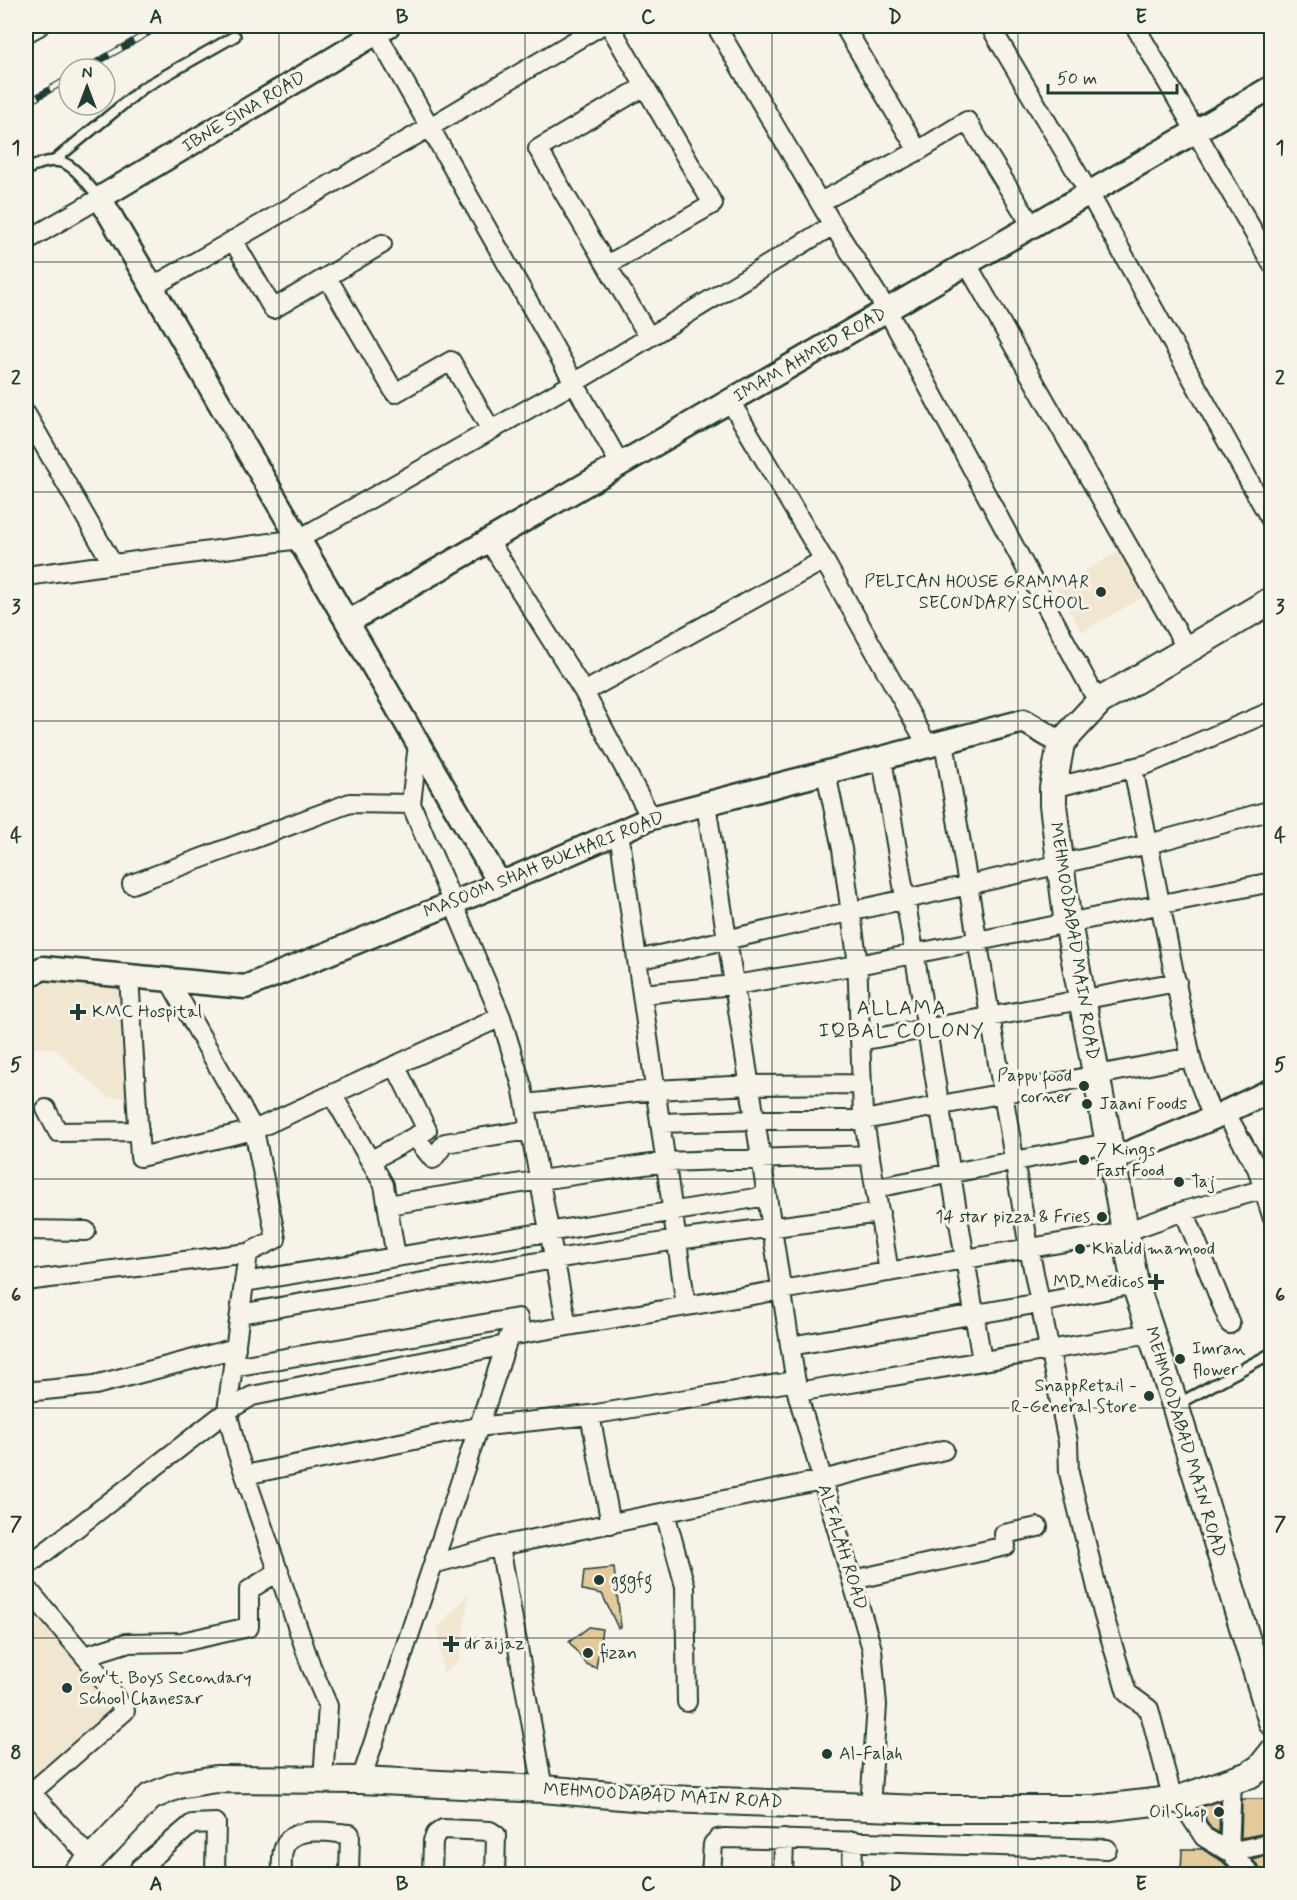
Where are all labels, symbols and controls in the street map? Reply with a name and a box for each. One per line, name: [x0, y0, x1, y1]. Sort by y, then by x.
text: A: [149, 4, 163, 31]
text: B: [396, 4, 409, 31]
text: C: [641, 4, 656, 31]
text: D: [888, 4, 902, 31]
text: E: [1135, 4, 1147, 31]
north arrow: [57, 57, 117, 117]
scale bar: [1048, 57, 1177, 95]
text: N: [82, 63, 92, 84]
street label: IBNE SINA ROAD: [178, 66, 310, 158]
text: 50 m: [1057, 67, 1097, 91]
text: 1: [12, 135, 20, 162]
text: 1: [1276, 135, 1284, 162]
street label: IMAM AHMED ROAD: [729, 301, 891, 409]
text: 2: [11, 365, 21, 392]
text: 2: [1275, 365, 1285, 392]
place label: PELICAN HOUSE GRAMMAR SECONDARY SCHOOL: [864, 570, 1089, 615]
marker: PELICAN HOUSE GRAMMAR SECONDARY SCHOOL: [1094, 585, 1108, 599]
text: 3: [11, 594, 21, 621]
text: 3: [1275, 594, 1285, 621]
street label: MASOOM SHAH BUKHARI ROAD: [420, 806, 668, 924]
street label: MEHMOODABAD MAIN ROAD: [1043, 821, 1105, 1061]
text: 4: [10, 823, 22, 850]
text: 4: [1274, 823, 1286, 850]
district label: ALLAMA IQBAL COLONY: [819, 995, 985, 1045]
place label: KMC Hospital: [92, 1000, 202, 1024]
marker: KMC Hospital: [69, 1003, 87, 1021]
text: 5: [10, 1052, 22, 1079]
text: 5: [1274, 1052, 1286, 1079]
place label: Pappu food corner: [997, 1064, 1072, 1109]
marker: Pappu food corner: [1077, 1079, 1091, 1093]
place label: Jaani Foods: [1099, 1092, 1187, 1116]
marker: Jaani Foods: [1080, 1097, 1094, 1111]
place label: 7 Kings Fast Food: [1096, 1138, 1165, 1183]
marker: 7 Kings Fast Food: [1077, 1153, 1091, 1167]
place label: Taj: [1191, 1170, 1215, 1194]
marker: Taj: [1172, 1175, 1186, 1189]
place label: 14 star pizza & Fries: [935, 1205, 1090, 1229]
marker: 14 star pizza & Fries: [1095, 1210, 1109, 1224]
place label: Khalid mamood: [1092, 1237, 1215, 1261]
marker: Khalid mamood: [1073, 1242, 1087, 1256]
place label: MD Medicos: [1053, 1270, 1144, 1294]
marker: MD Medicos: [1149, 1275, 1163, 1289]
text: 6: [11, 1282, 21, 1309]
text: 6: [1275, 1282, 1285, 1309]
street label: MEHMOODABAD MAIN ROAD: [1138, 1324, 1232, 1560]
place label: Imran flower: [1192, 1337, 1246, 1382]
marker: Imran flower: [1173, 1352, 1187, 1366]
place label: SnappRetail - R-General Store: [1011, 1374, 1137, 1419]
marker: SnappRetail - R-General Store: [1142, 1389, 1156, 1403]
street label: ALFALAH ROAD: [811, 1481, 873, 1613]
text: 7: [10, 1511, 22, 1538]
text: 7: [1274, 1511, 1286, 1538]
place label: gggfg: [611, 1568, 652, 1594]
marker: gggfg: [592, 1573, 606, 1587]
place label: dr aijaz: [464, 1632, 525, 1656]
marker: dr aijaz: [442, 1635, 460, 1653]
place label: fizan: [600, 1641, 637, 1665]
marker: fizan: [581, 1646, 595, 1660]
place label: Gov't. Boys Secondary School Chanesar: [79, 1666, 252, 1711]
marker: Gov't. Boys Secondary School Chanesar: [60, 1681, 74, 1695]
text: 8: [10, 1740, 22, 1767]
text: 8: [1274, 1740, 1286, 1767]
place label: Al-Falah: [839, 1742, 903, 1766]
marker: Al-Falah: [820, 1747, 834, 1761]
street label: MEHMOODABAD MAIN ROAD: [543, 1778, 783, 1814]
place label: Oil Shop: [1149, 1800, 1207, 1824]
marker: Oil Shop: [1212, 1805, 1226, 1819]
text: A: [149, 1871, 163, 1898]
text: B: [396, 1871, 409, 1898]
text: C: [641, 1871, 656, 1898]
text: D: [888, 1871, 902, 1898]
text: E: [1135, 1871, 1147, 1898]

